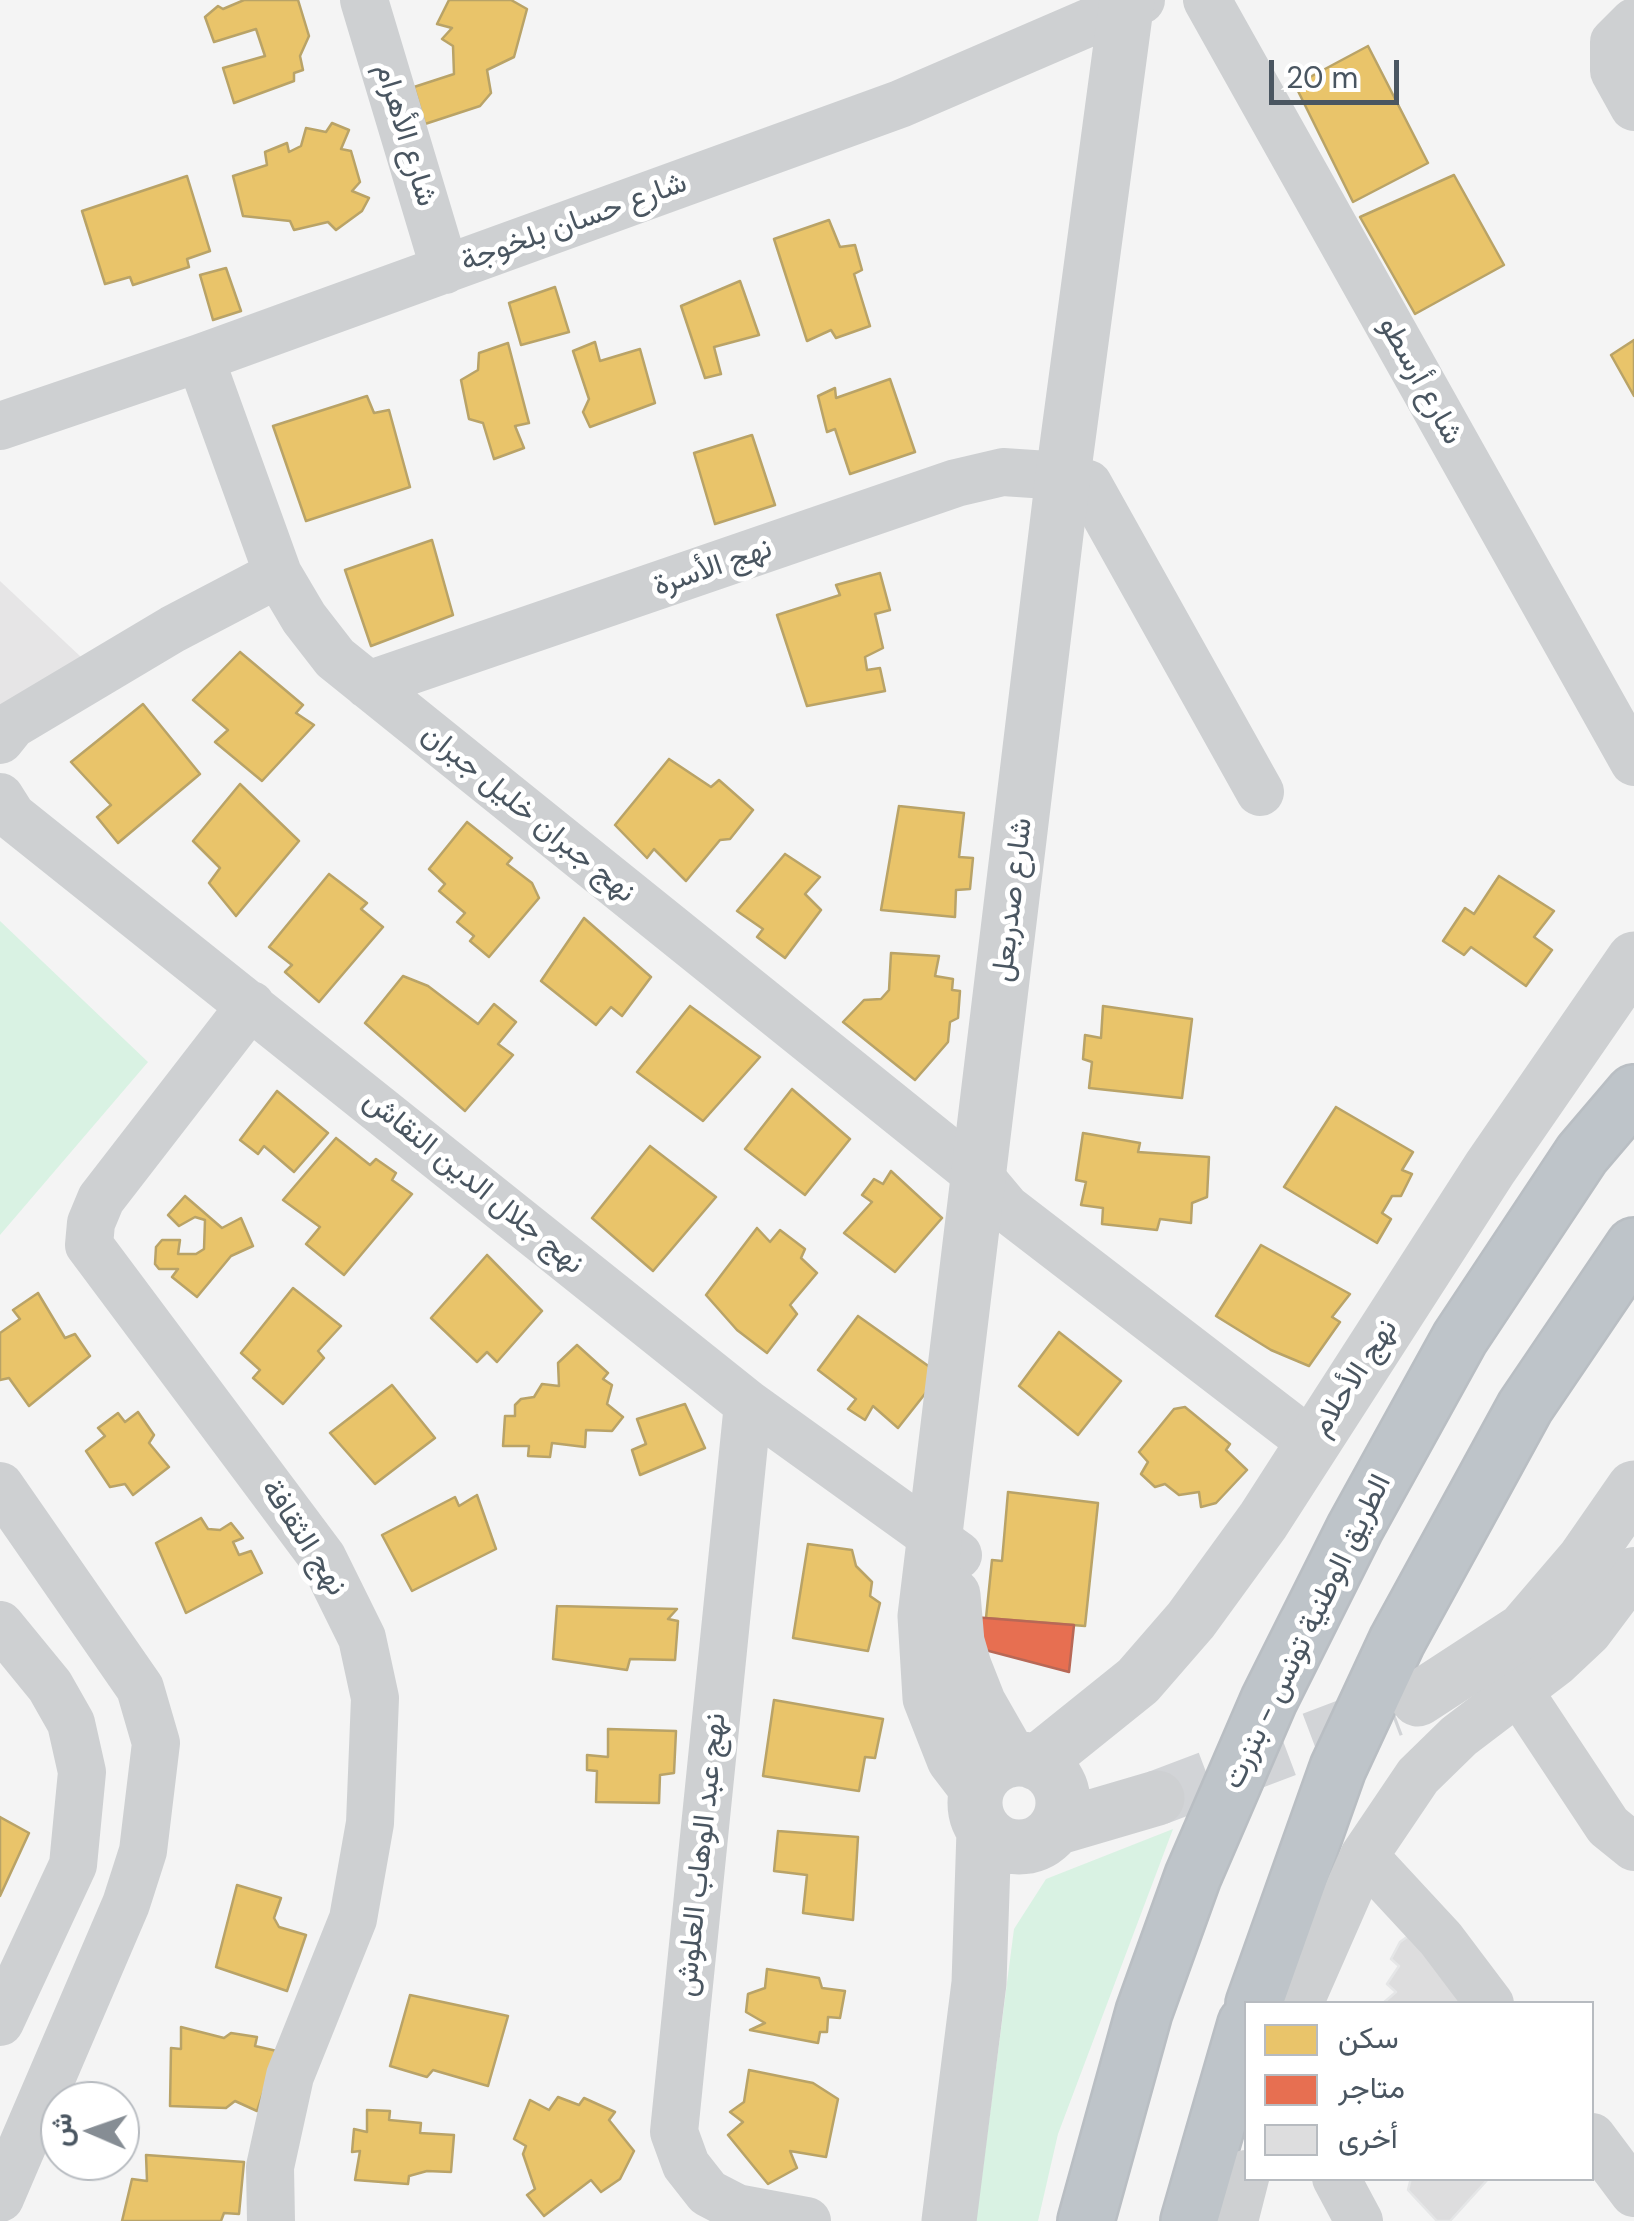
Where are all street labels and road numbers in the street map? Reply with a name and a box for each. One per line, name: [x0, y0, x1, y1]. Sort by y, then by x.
street label: شارع الأهرام: [366, 59, 444, 211]
street label: شارع حسان بلخوجة: [456, 165, 692, 281]
street label: شارع أرسطو: [1370, 311, 1470, 451]
street label: نهج الأسرة: [649, 531, 777, 605]
street label: نهج جبران خليل جبران: [414, 717, 642, 911]
street label: شارع صدربعل: [985, 816, 1041, 984]
street label: نهج جلال الدين النقاش: [356, 1083, 590, 1283]
street label: نهج الأحلام: [1304, 1313, 1406, 1443]
street label: الطريق الوطنية تونس - بنزرت: [1216, 1469, 1400, 1795]
street label: نهج الثقافة: [252, 1473, 354, 1603]
street label: نهج عبد الوهاب العلوش: [669, 1711, 735, 1999]

